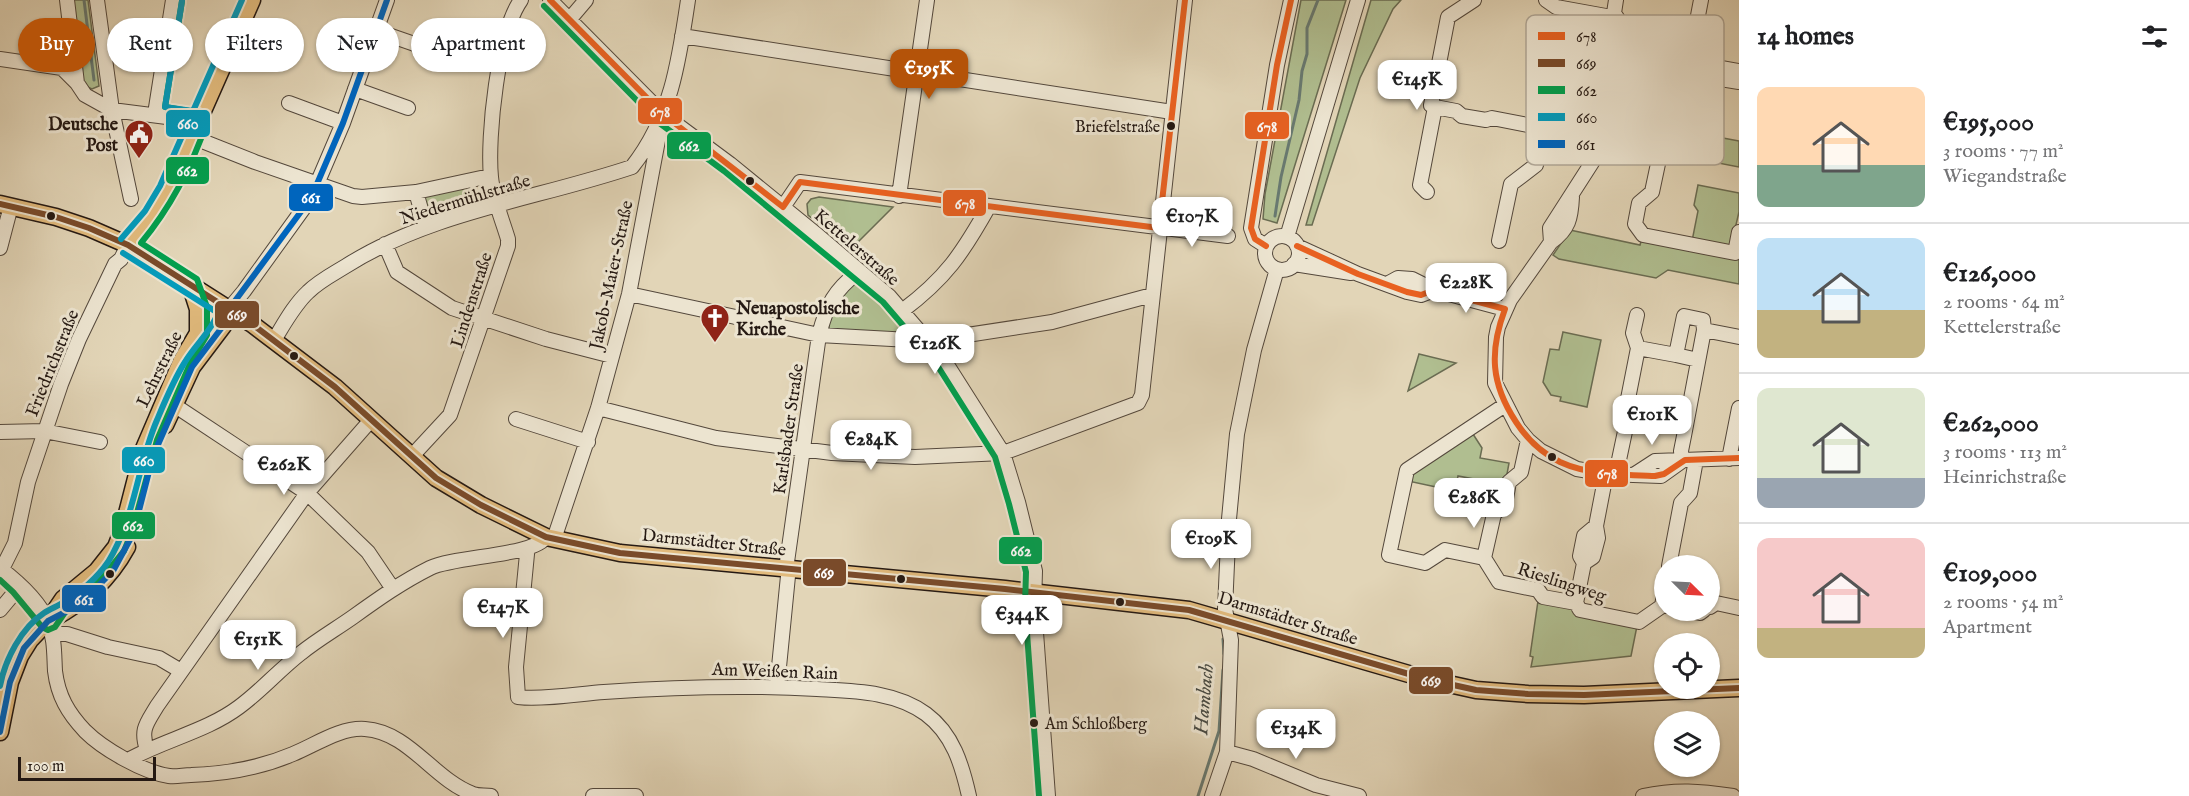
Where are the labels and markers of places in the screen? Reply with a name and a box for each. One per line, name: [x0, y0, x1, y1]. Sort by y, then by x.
pin: €195K: [887, 49, 971, 100]
pin: €145K: [1375, 60, 1459, 111]
place label: Deutsche Post: [48, 114, 119, 158]
public building icon: Deutsche Post: [123, 118, 155, 160]
place label: Briefelstraße: [1075, 118, 1160, 138]
marker: Briefelstraße: [1165, 120, 1177, 132]
unlabelled marker: [744, 175, 756, 187]
pin: €107K: [1150, 197, 1234, 248]
unlabelled marker: [45, 210, 57, 222]
pin: €228K: [1424, 263, 1508, 314]
place label: Neuapostolische Kirche: [735, 298, 860, 342]
church icon: Neuapostolische Kirche: [699, 302, 731, 344]
pin: €126K: [893, 324, 977, 375]
unlabelled marker: [288, 350, 300, 362]
pin: €101K: [1610, 395, 1694, 446]
pin: €284K: [829, 420, 913, 471]
pin: €262K: [242, 445, 326, 496]
unlabelled marker: [1546, 451, 1558, 463]
pin: €286K: [1432, 478, 1516, 529]
pin: €109K: [1169, 519, 1253, 570]
unlabelled marker: [104, 568, 116, 580]
unlabelled marker: [895, 573, 907, 585]
pin: €147K: [461, 588, 545, 639]
pin: €344K: [980, 595, 1064, 646]
unlabelled marker: [1114, 596, 1126, 608]
pin: €151K: [216, 620, 300, 671]
pin: €134K: [1254, 709, 1338, 760]
place label: Am Schloßberg: [1044, 715, 1147, 735]
marker: Am Schloßberg: [1028, 717, 1040, 729]

